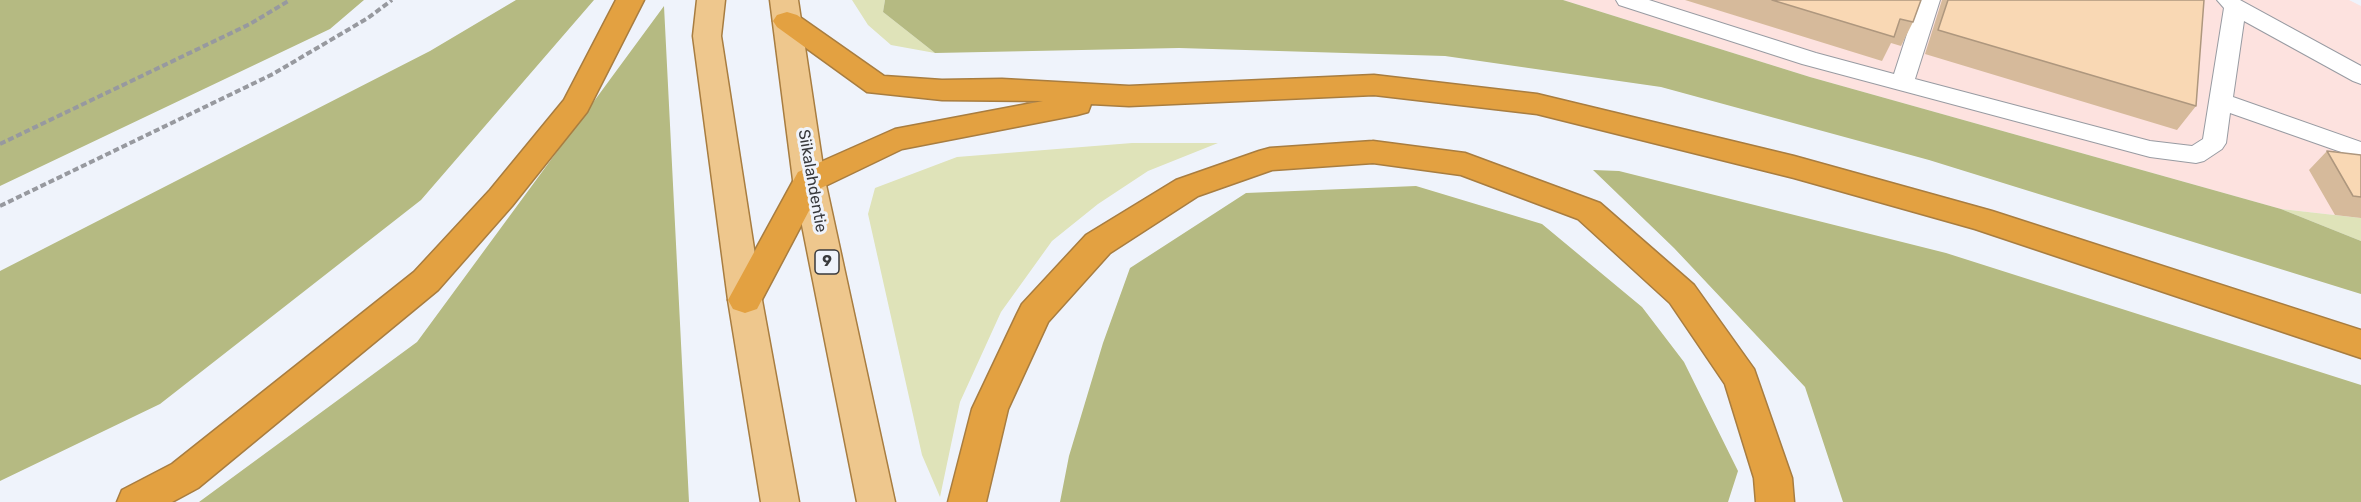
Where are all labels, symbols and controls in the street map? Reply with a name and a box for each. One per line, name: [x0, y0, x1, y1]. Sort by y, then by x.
street label: Siikalahdentie: [793, 128, 831, 234]
road number: 9: [815, 250, 839, 274]

